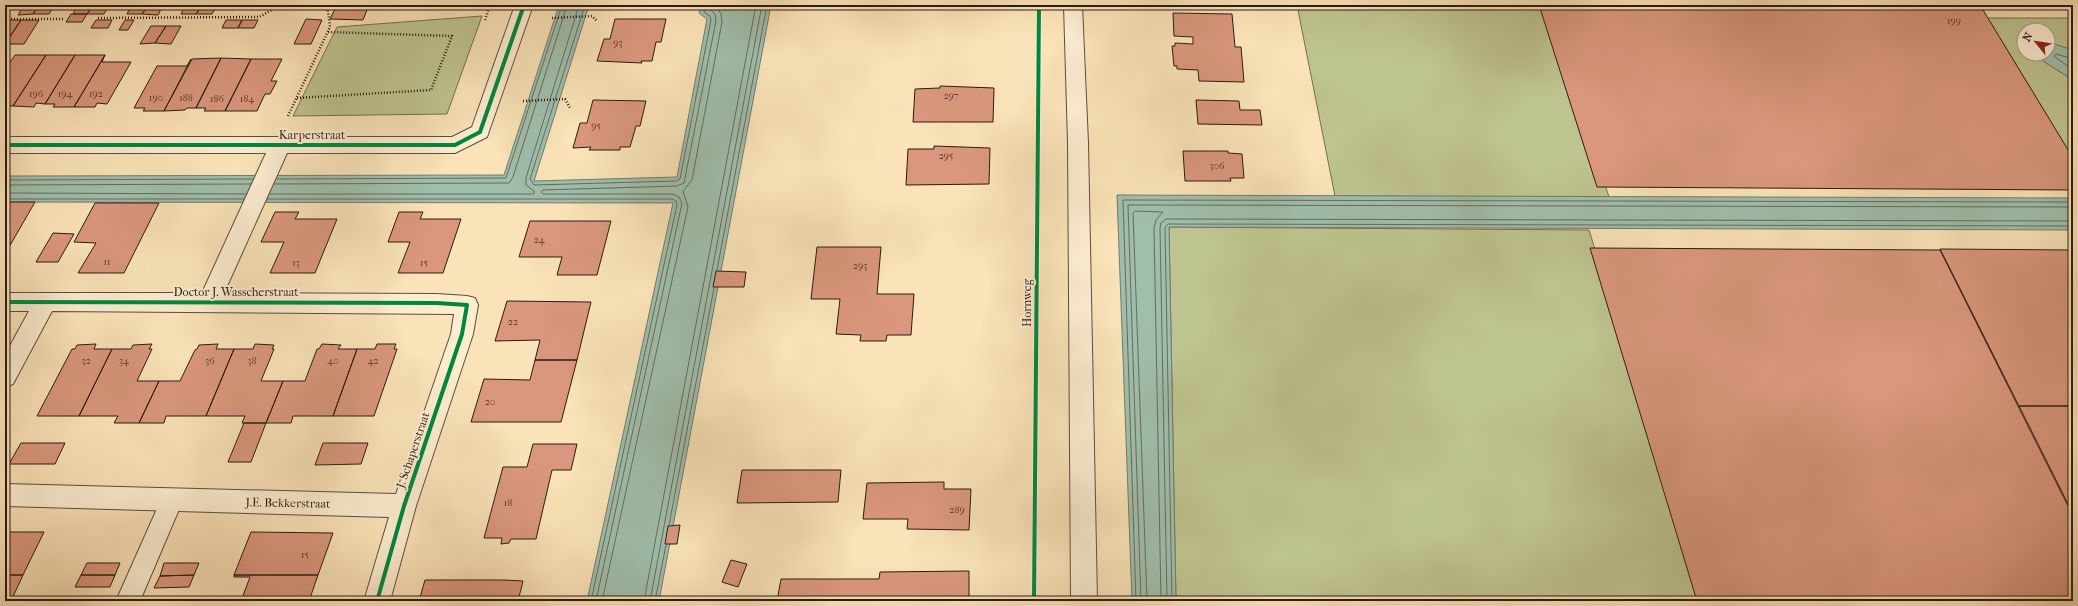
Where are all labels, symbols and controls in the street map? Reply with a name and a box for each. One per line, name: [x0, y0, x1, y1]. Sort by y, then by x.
house number: 199: [1947, 15, 1961, 27]
north arrow: [2016, 22, 2056, 62]
text: N: [2020, 30, 2036, 44]
house number: 93: [613, 37, 623, 49]
house number: 196: [29, 88, 44, 100]
house number: 194: [58, 88, 73, 100]
house number: 192: [89, 88, 103, 100]
house number: 297: [943, 90, 959, 102]
house number: 190: [149, 92, 163, 104]
house number: 188: [179, 92, 193, 104]
house number: 186: [210, 93, 225, 105]
house number: 184: [240, 93, 255, 105]
house number: 95: [591, 120, 601, 132]
street label: Karperstraat: [279, 128, 346, 142]
house number: 295: [939, 150, 953, 162]
house number: 306: [1209, 160, 1225, 172]
house number: 24: [533, 234, 546, 246]
house number: 11: [103, 256, 111, 268]
house number: 13: [292, 257, 300, 269]
house number: 15: [420, 257, 428, 269]
house number: 293: [853, 260, 867, 272]
street label: Hornweg: [1020, 278, 1034, 327]
street label: Doctor J. Wasscherstraat: [173, 285, 299, 299]
house number: 22: [508, 316, 518, 328]
house number: 32: [81, 355, 91, 367]
house number: 34: [119, 355, 130, 367]
house number: 36: [205, 355, 215, 367]
house number: 38: [247, 355, 257, 367]
house number: 40: [327, 355, 339, 367]
house number: 42: [367, 355, 379, 367]
house number: 20: [485, 396, 495, 408]
street label: J. Schaperstraat: [393, 409, 433, 491]
street label: J.E. Bekkerstraat: [244, 495, 331, 511]
house number: 18: [504, 497, 512, 509]
house number: 289: [949, 504, 965, 516]
house number: 15: [301, 549, 309, 561]

